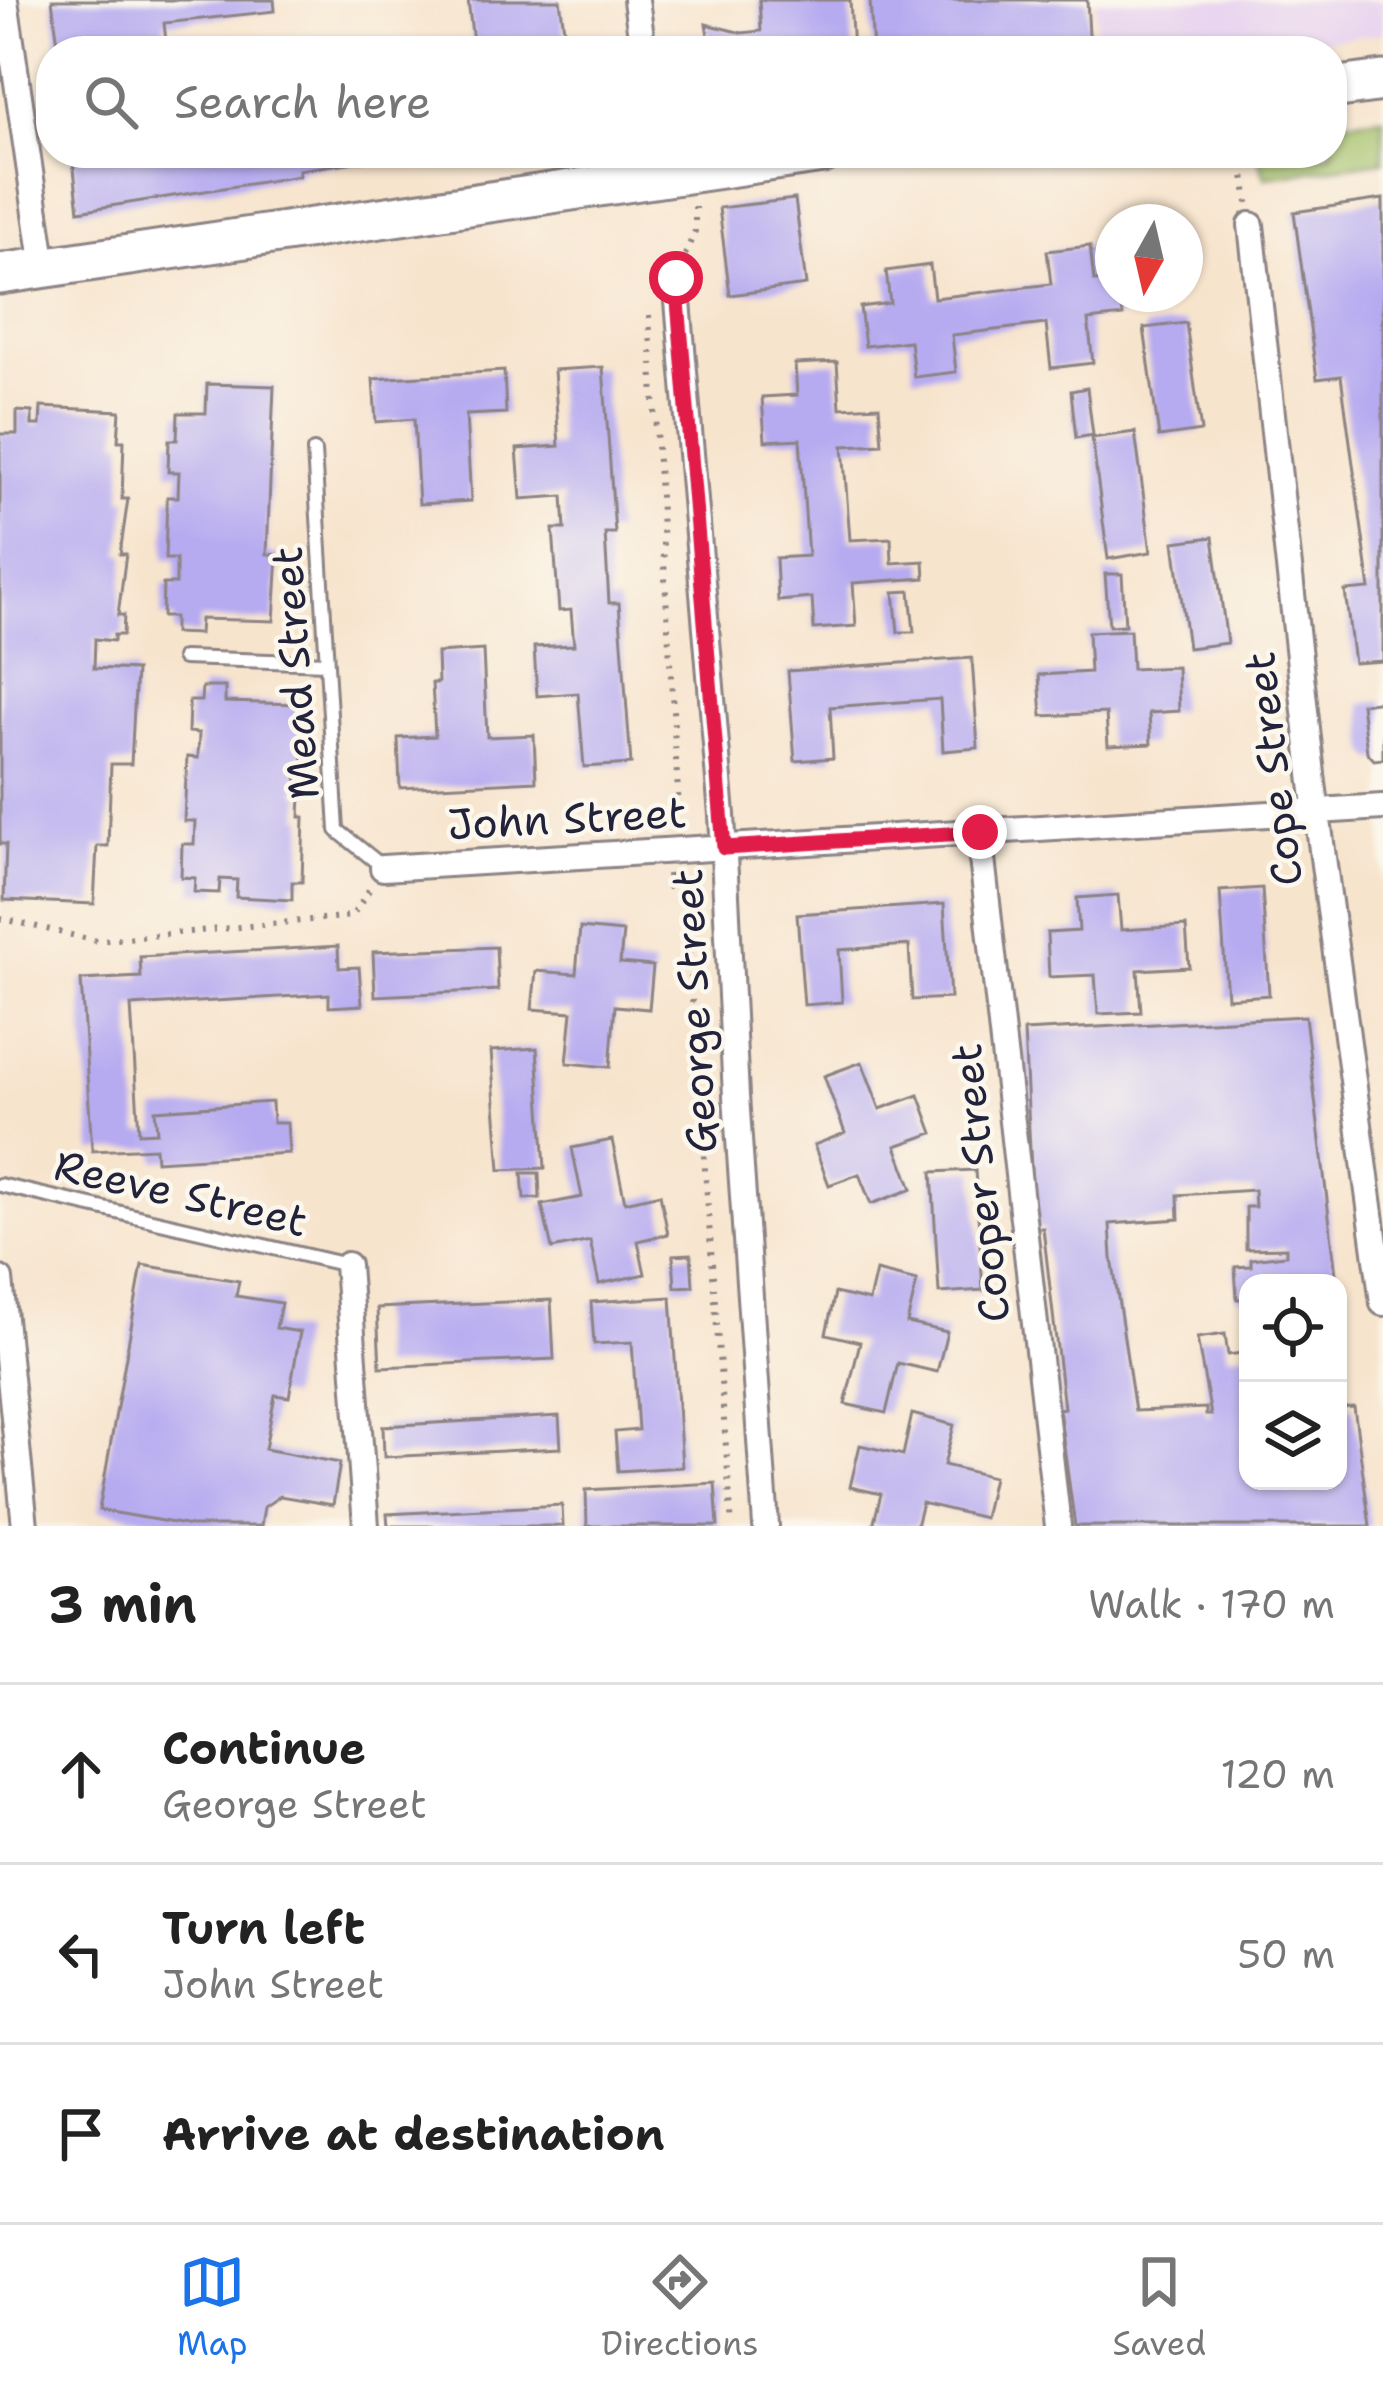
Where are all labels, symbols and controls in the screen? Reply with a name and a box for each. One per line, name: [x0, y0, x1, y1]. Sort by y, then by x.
search box: [36, 36, 1347, 168]
icon: search: [78, 69, 144, 135]
text: Search here: [174, 72, 431, 132]
north arrow: [1095, 204, 1203, 312]
route start: [649, 251, 703, 305]
street label: Mead Street: [258, 545, 332, 801]
street label: Cope Street: [1231, 649, 1315, 889]
street label: John Street: [446, 784, 688, 852]
route end: [953, 805, 1007, 859]
street label: George Street: [659, 867, 729, 1155]
street label: Cooper Street: [938, 1041, 1022, 1325]
street label: Reeve Street: [49, 1137, 313, 1249]
map controls: [1239, 1274, 1347, 1490]
button: locate: [1239, 1274, 1347, 1382]
button: layers: [1239, 1382, 1347, 1490]
text: 3 min: [48, 1570, 197, 1638]
text: Walk · 170 m: [1088, 1578, 1335, 1630]
text: Continue: [162, 1718, 366, 1778]
icon: ahead: [48, 1741, 114, 1807]
text: 120 m: [1220, 1748, 1335, 1800]
text: George Street: [162, 1778, 427, 1830]
text: Turn left: [162, 1898, 365, 1958]
icon: left: [48, 1921, 114, 1987]
text: 50 m: [1237, 1928, 1335, 1980]
text: John Street: [162, 1958, 384, 2010]
icon: arrive: [48, 2101, 114, 2167]
text: Arrive at destination: [162, 2104, 665, 2164]
tab: Map: [177, 2249, 248, 2366]
tab: Directions: [601, 2249, 759, 2366]
tab: Saved: [1112, 2249, 1206, 2366]

